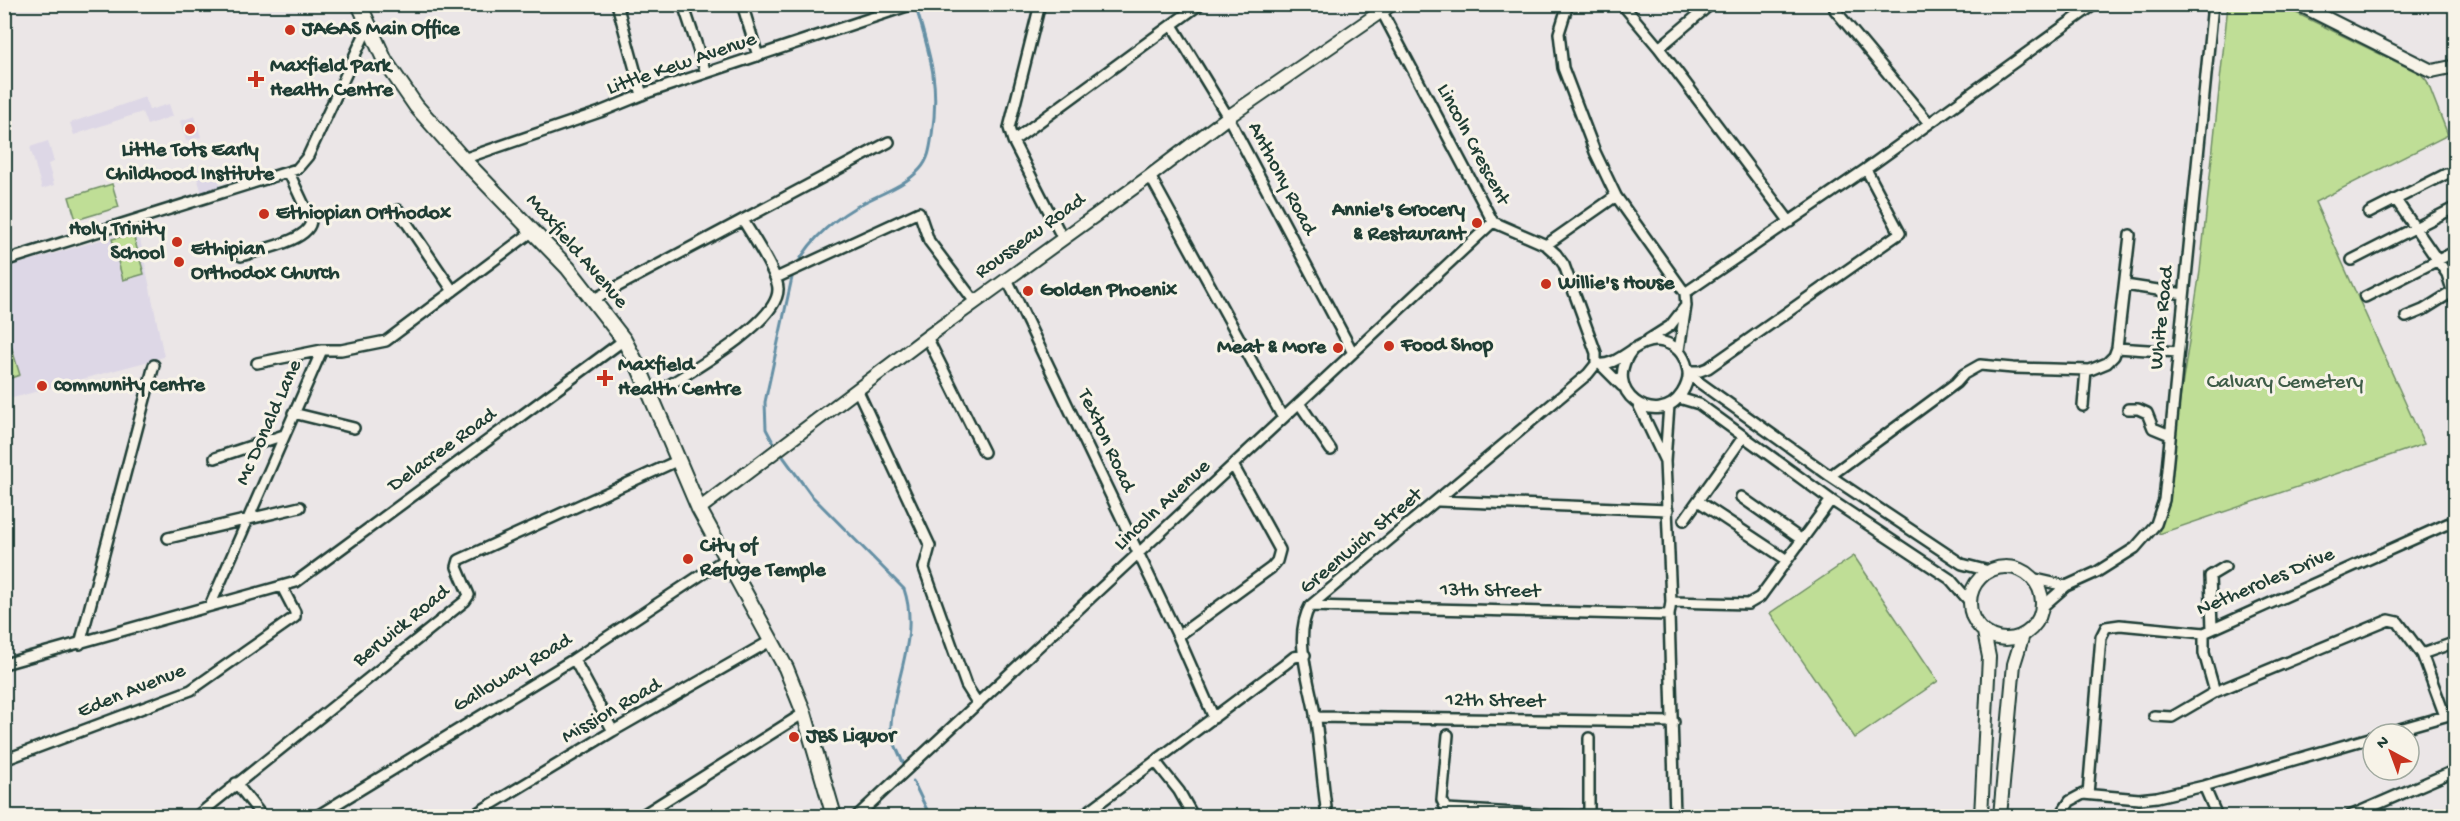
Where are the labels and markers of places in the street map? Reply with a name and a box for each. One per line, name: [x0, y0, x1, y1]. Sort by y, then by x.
place label: JAGAS Main Office: [301, 18, 461, 43]
marker: JAGAS Main Office: [283, 23, 297, 37]
place label: Maxfield Park Health Centre: [270, 55, 394, 104]
marker: Maxfield Park Health Centre: [247, 70, 265, 88]
marker: Little Tots Early Childhood Institute: [183, 122, 197, 136]
place label: Little Tots Early Childhood Institute: [105, 139, 275, 188]
place label: Annie's Grocery & Restaurant: [1331, 199, 1467, 248]
place label: Ethiopian Orthodox: [276, 202, 452, 227]
marker: Ethiopian Orthodox: [257, 207, 271, 221]
marker: Annie's Grocery & Restaurant: [1470, 216, 1484, 230]
place label: Holy Trinity School: [69, 218, 166, 267]
marker: Holy Trinity School: [170, 235, 184, 249]
place label: Ethipian Orthodox Church: [191, 238, 340, 287]
marker: Ethipian Orthodox Church: [172, 255, 186, 269]
place label: Willie's House: [1557, 272, 1676, 297]
marker: Willie's House: [1539, 277, 1553, 291]
place label: Golden Phoenix: [1040, 279, 1178, 304]
marker: Golden Phoenix: [1021, 284, 1035, 298]
place label: Food Shop: [1400, 334, 1494, 359]
place label: Meat & More: [1217, 336, 1327, 361]
marker: Food Shop: [1382, 339, 1396, 353]
marker: Meat & More: [1331, 341, 1345, 355]
place label: Maxfield Health Centre: [618, 354, 742, 403]
marker: Maxfield Health Centre: [596, 369, 614, 387]
place label: community centre: [54, 374, 206, 399]
marker: community centre: [35, 379, 49, 393]
place label: City of Refuge Temple: [699, 535, 827, 584]
marker: City of Refuge Temple: [681, 552, 695, 566]
place label: JBS Liquor: [805, 725, 898, 750]
marker: JBS Liquor: [787, 730, 801, 744]

